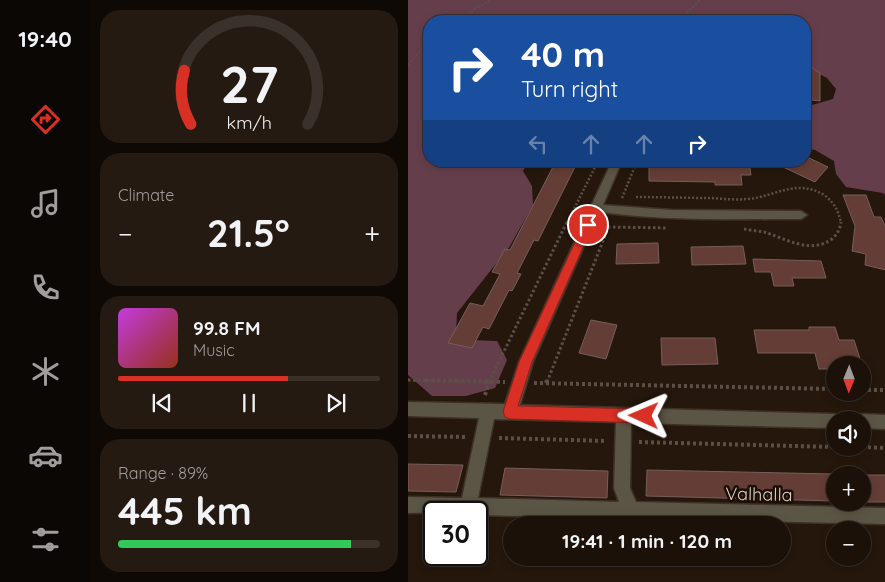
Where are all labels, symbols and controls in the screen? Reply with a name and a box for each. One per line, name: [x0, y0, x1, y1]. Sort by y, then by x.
text: 19:40: [18, 25, 72, 53]
text: 40 m: [521, 32, 605, 76]
icon: right: [438, 35, 503, 100]
text: 27: [220, 51, 278, 116]
text: Turn right: [521, 75, 618, 103]
icon: directions: [28, 102, 63, 137]
text: km/h: [226, 111, 272, 133]
icon: left: [524, 130, 552, 158]
icon: ahead: [577, 130, 605, 158]
icon: ahead: [630, 130, 658, 158]
icon: right: [683, 130, 711, 158]
text: Climate: [118, 185, 174, 205]
icon: music: [28, 186, 63, 221]
pin: [567, 204, 609, 246]
text: 21.5°: [207, 209, 290, 257]
icon: arrive: [574, 211, 602, 239]
text: −: [118, 216, 133, 251]
text: +: [364, 216, 380, 251]
icon: phone: [28, 270, 63, 305]
text: 99.8 FM: [193, 316, 261, 340]
text: Music: [193, 340, 235, 360]
icon: climate: [28, 354, 63, 389]
north arrow: [826, 356, 870, 401]
map controls: [826, 356, 871, 566]
icon: previous: [148, 389, 176, 417]
icon: pause: [235, 389, 263, 417]
icon: next: [322, 389, 350, 417]
position arrow: [617, 389, 669, 441]
button: sound: [826, 411, 871, 456]
icon: car: [28, 438, 63, 473]
text: Range · 89%: [118, 463, 208, 483]
button: +: [826, 466, 871, 511]
street label: Valhalla: [725, 482, 793, 506]
text: 445 km: [118, 487, 252, 535]
speed limit sign: 30: [423, 501, 488, 566]
button: −: [826, 521, 871, 566]
icon: filters: [28, 522, 63, 557]
text: 19:41 · 1 min · 120 m: [562, 529, 732, 553]

